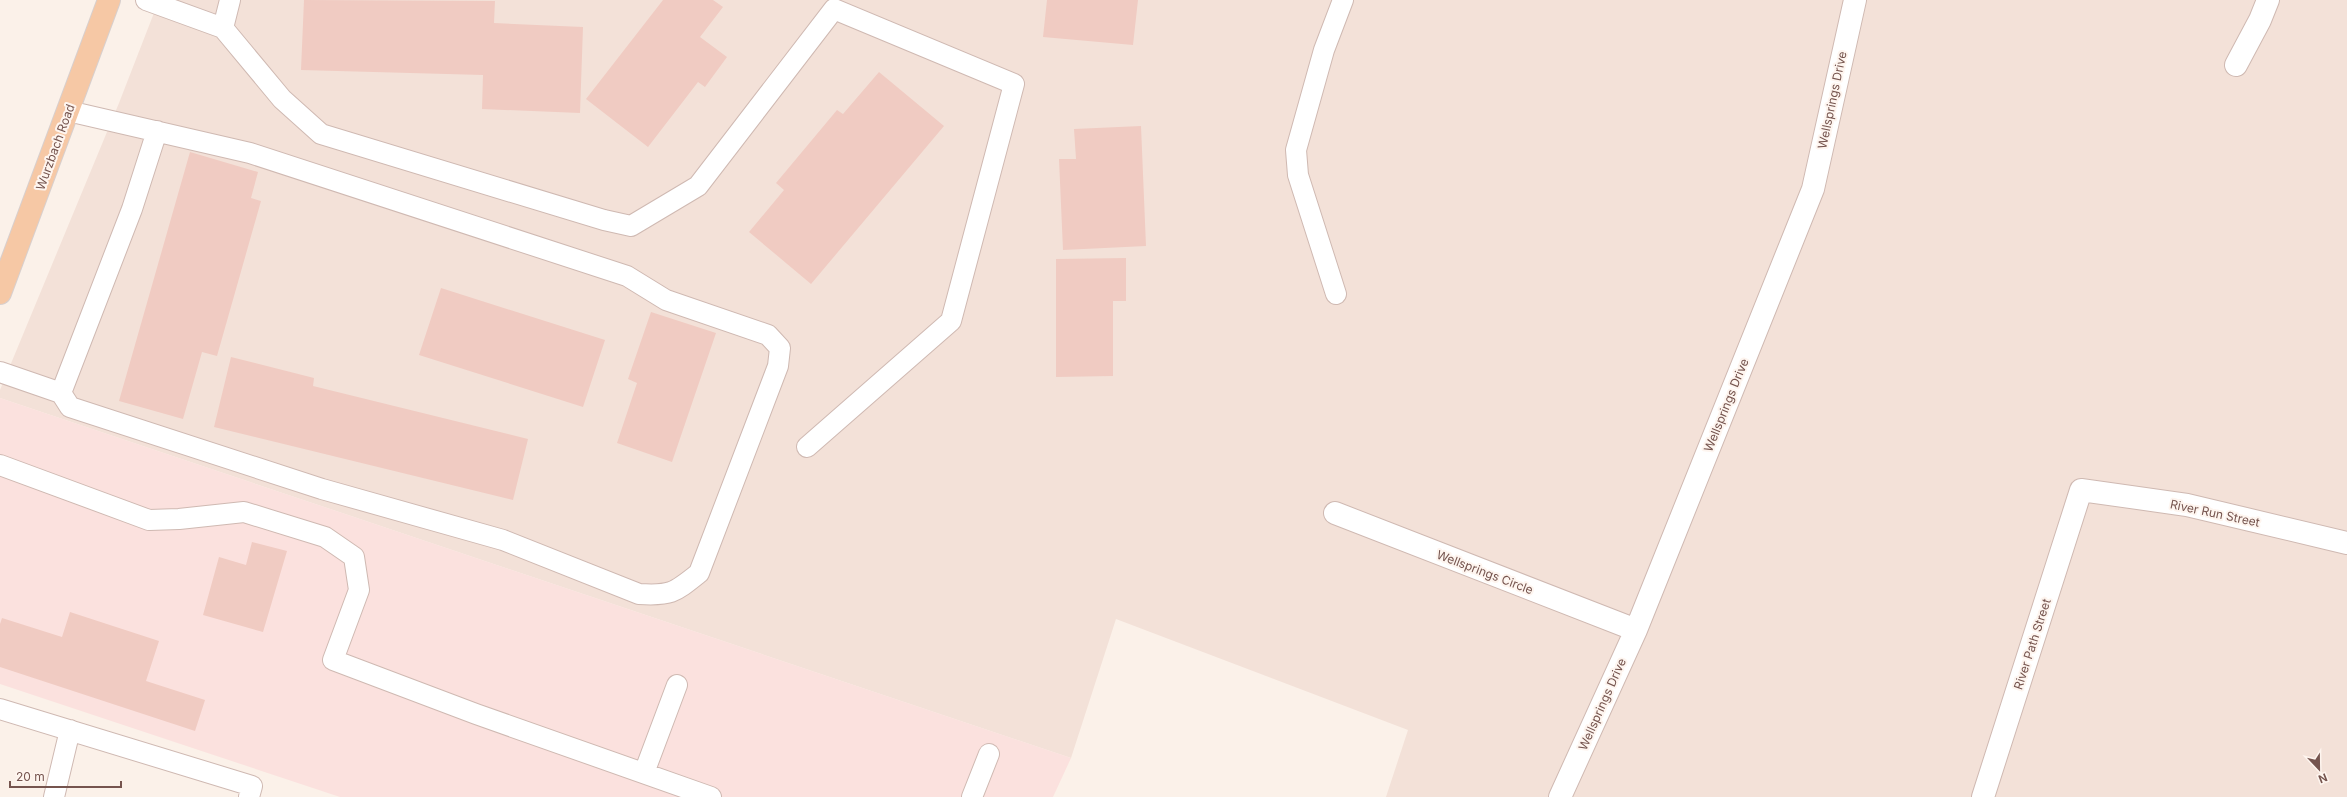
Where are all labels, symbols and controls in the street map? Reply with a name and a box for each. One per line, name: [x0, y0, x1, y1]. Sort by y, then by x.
street label: Wellsprings Drive: [1814, 50, 1850, 150]
street label: Wurzbach Road: [32, 102, 78, 192]
street label: Wellsprings Drive: [1700, 356, 1752, 454]
street label: River Run Street: [2169, 496, 2261, 530]
street label: Wellsprings Circle: [1435, 547, 1535, 597]
street label: River Path Street: [2010, 597, 2054, 691]
street label: Wellsprings Drive: [1575, 656, 1629, 752]
north arrow: [2299, 749, 2339, 789]
scale bar: [10, 763, 121, 789]
text: 20 m: [16, 769, 45, 784]
text: N: [2316, 770, 2329, 786]

